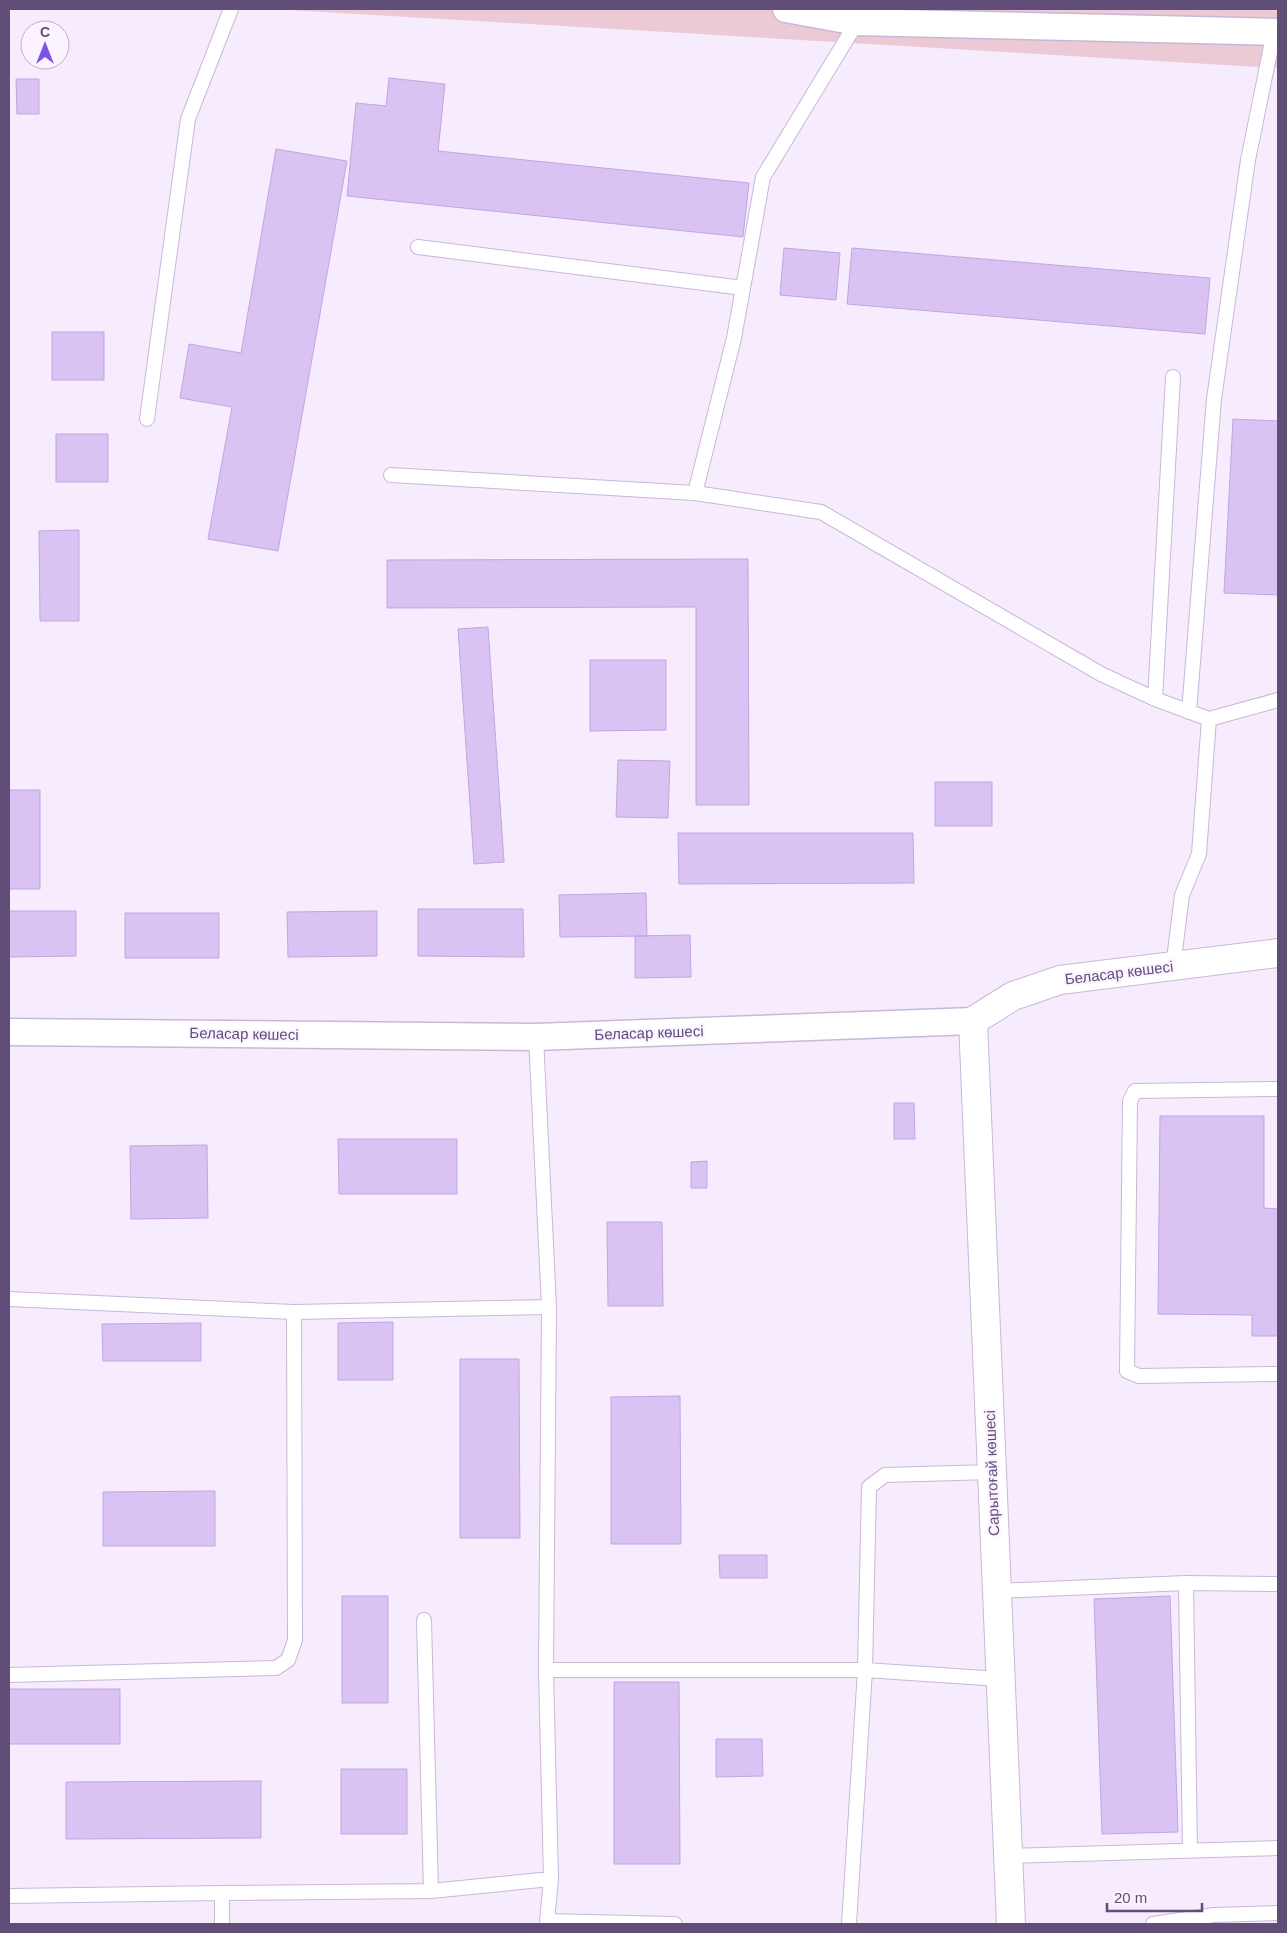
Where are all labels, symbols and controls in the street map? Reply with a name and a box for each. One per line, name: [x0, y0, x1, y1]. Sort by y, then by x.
north arrow: [20, 20, 70, 70]
text: С: [40, 24, 50, 40]
street label: Беласар көшесі: [1064, 957, 1174, 988]
street label: Беласар көшесі: [594, 1022, 704, 1043]
street label: Беласар көшесі: [189, 1024, 299, 1043]
street label: Сарытоғай көшесі: [981, 1410, 1002, 1536]
scale bar: [1107, 1880, 1202, 1912]
text: 20 m: [1114, 1889, 1147, 1906]

